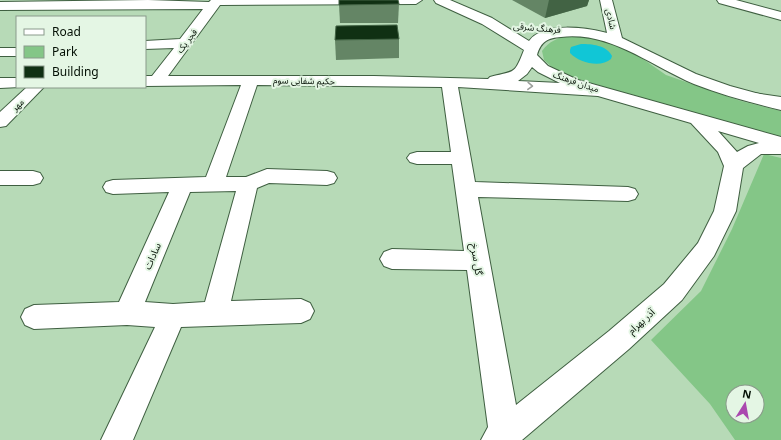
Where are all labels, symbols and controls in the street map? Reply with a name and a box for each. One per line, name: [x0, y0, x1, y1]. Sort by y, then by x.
street label: شادی: [599, 7, 622, 31]
legend: [16, 16, 146, 88]
street label: فرهنگ شرقی: [512, 17, 561, 40]
text: Road: [52, 20, 81, 45]
street label: فجر یک: [172, 25, 203, 58]
text: Park: [52, 40, 78, 65]
text: Building: [52, 60, 99, 85]
street label: میدان فرهنگ: [550, 66, 602, 99]
street label: حکیم شفایی سوم: [273, 71, 335, 92]
one-way arrow: [527, 81, 533, 90]
street label: مهر: [6, 94, 30, 117]
street label: سادات: [137, 239, 168, 273]
street label: گل سرخ: [464, 242, 490, 277]
street label: آذر بهرام: [622, 302, 661, 340]
text: N: [740, 383, 753, 407]
north arrow: [725, 384, 765, 424]

